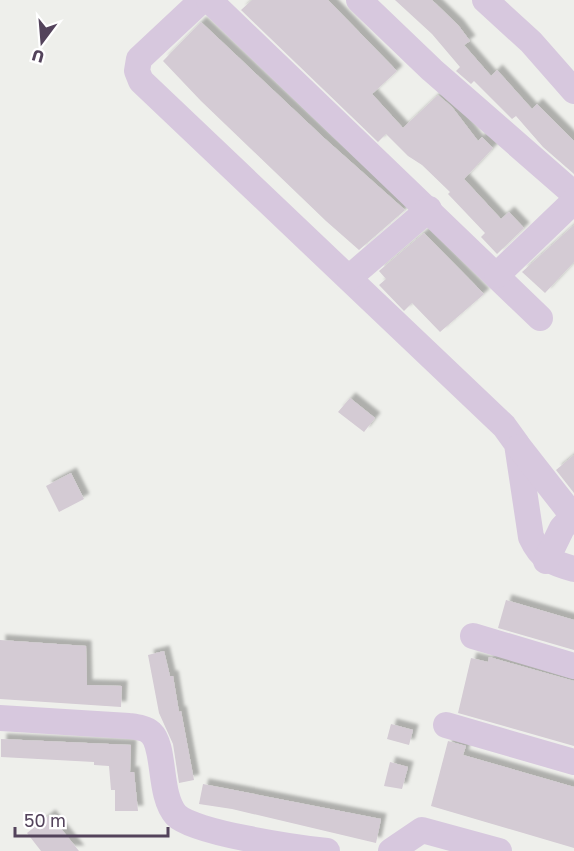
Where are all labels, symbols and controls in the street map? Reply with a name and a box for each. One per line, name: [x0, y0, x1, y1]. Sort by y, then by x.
north arrow: [12, 12, 72, 72]
text: U: [29, 45, 46, 68]
scale bar: [15, 800, 168, 838]
text: 50 m: [24, 809, 66, 831]

